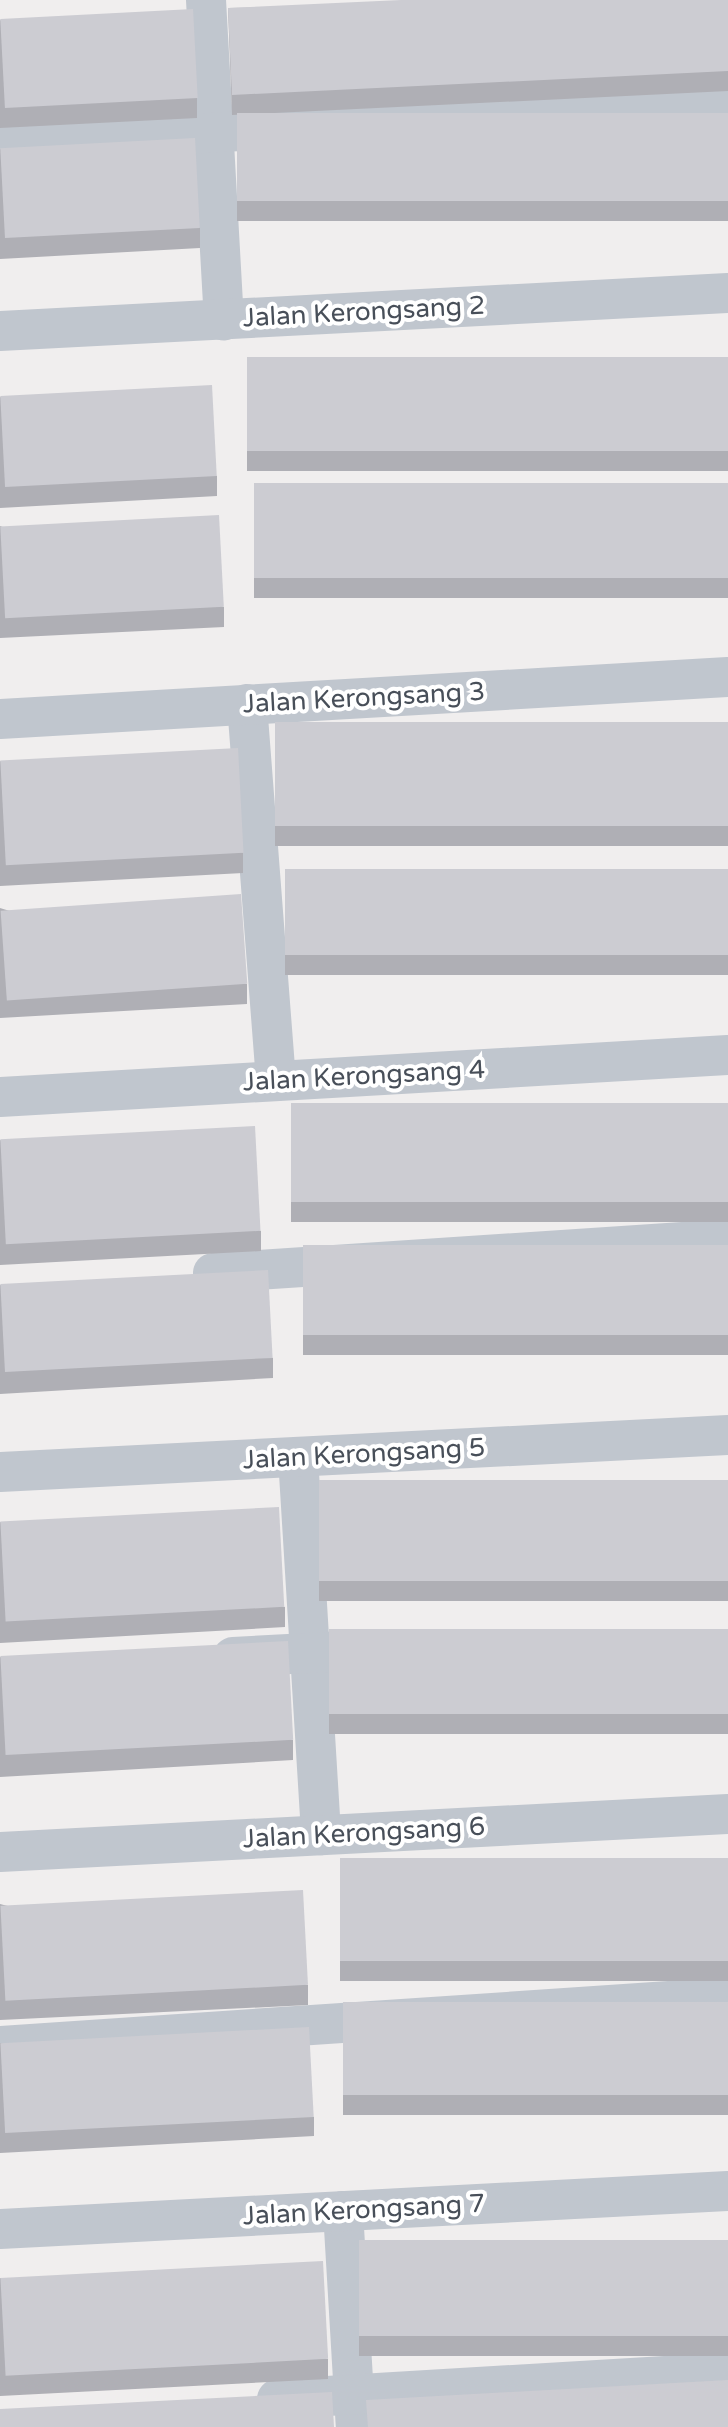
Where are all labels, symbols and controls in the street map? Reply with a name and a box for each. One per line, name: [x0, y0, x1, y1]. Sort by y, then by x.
street label: Jalan Kerongsang 2: [242, 290, 486, 334]
street label: Jalan Kerongsang 3: [242, 676, 486, 720]
street label: Jalan Kerongsang 4: [242, 1054, 486, 1098]
street label: Jalan Kerongsang 5: [242, 1432, 486, 1476]
street label: Jalan Kerongsang 6: [242, 1811, 486, 1855]
street label: Jalan Kerongsang 7: [242, 2188, 486, 2232]

